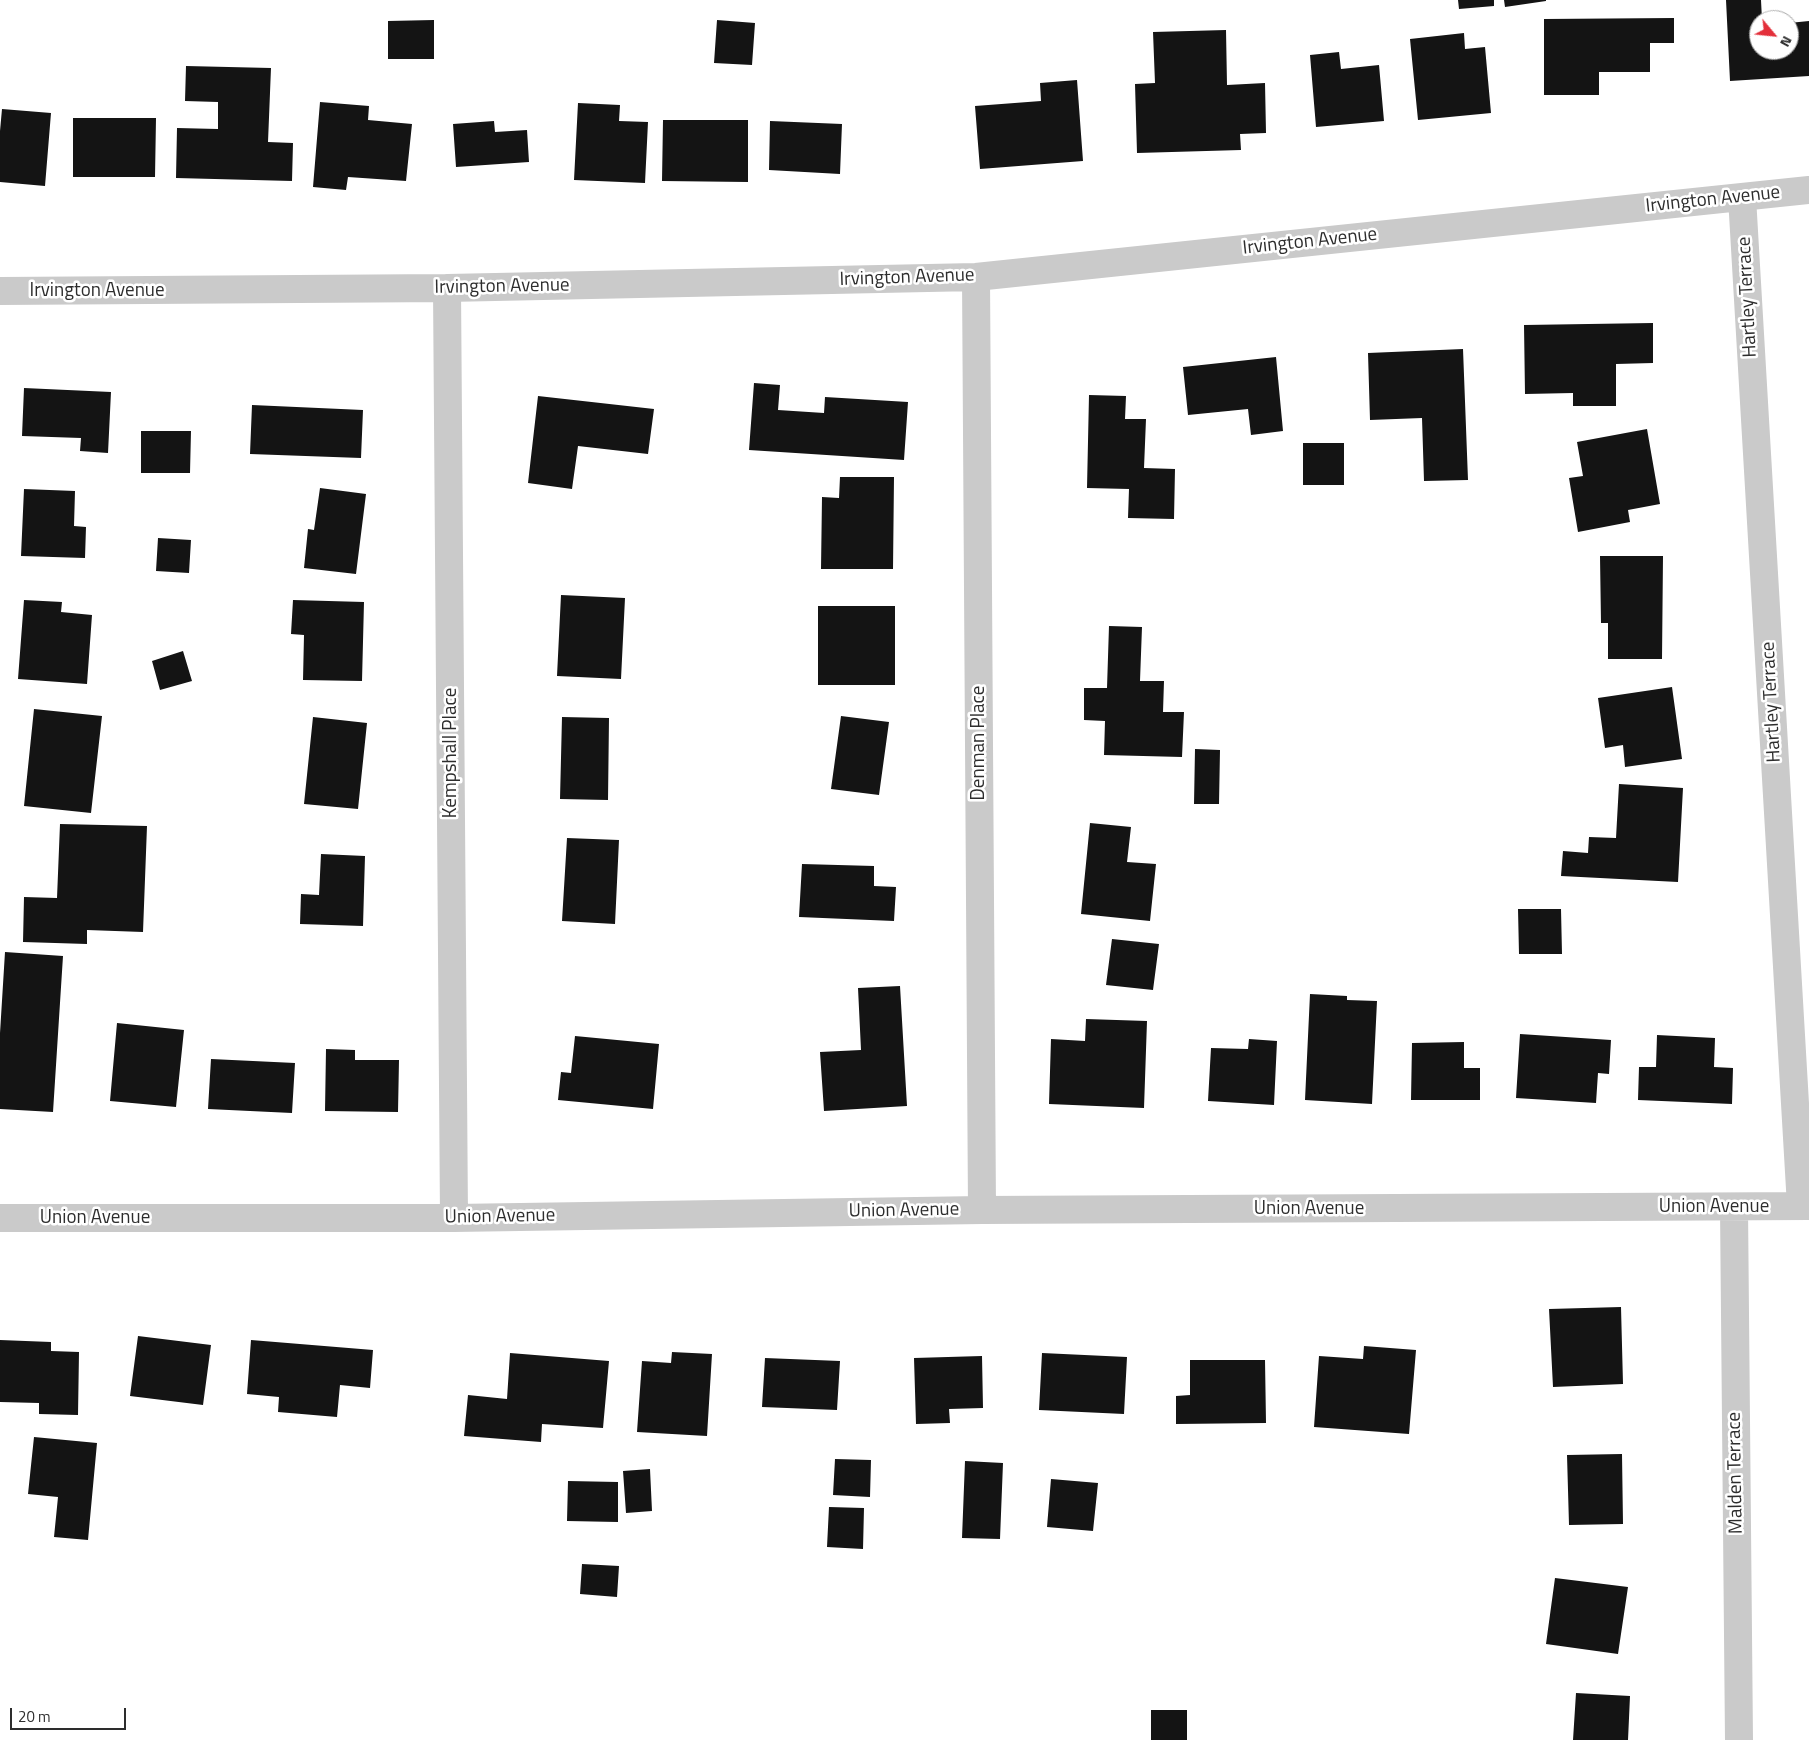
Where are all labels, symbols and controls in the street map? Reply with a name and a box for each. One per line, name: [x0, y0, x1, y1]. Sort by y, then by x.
north arrow: [1749, 10, 1799, 60]
text: N: [1775, 33, 1798, 51]
street label: Irvington Avenue: [1645, 182, 1781, 218]
street label: Irvington Avenue: [1242, 224, 1378, 260]
street label: Hartley Terrace: [1733, 236, 1763, 358]
street label: Irvington Avenue: [839, 264, 975, 292]
street label: Irvington Avenue: [434, 274, 570, 300]
street label: Irvington Avenue: [29, 280, 165, 302]
street label: Hartley Terrace: [1757, 641, 1787, 763]
street label: Denman Place: [968, 686, 990, 800]
street label: Kempshall Place: [440, 688, 462, 818]
street label: Union Avenue: [1659, 1196, 1769, 1218]
street label: Union Avenue: [1254, 1198, 1364, 1220]
street label: Union Avenue: [849, 1199, 959, 1223]
street label: Union Avenue: [445, 1205, 555, 1229]
street label: Union Avenue: [40, 1207, 150, 1229]
street label: Malden Terrace: [1724, 1412, 1748, 1534]
scale bar: [12, 1698, 129, 1730]
text: 20 m: [18, 1705, 51, 1728]

